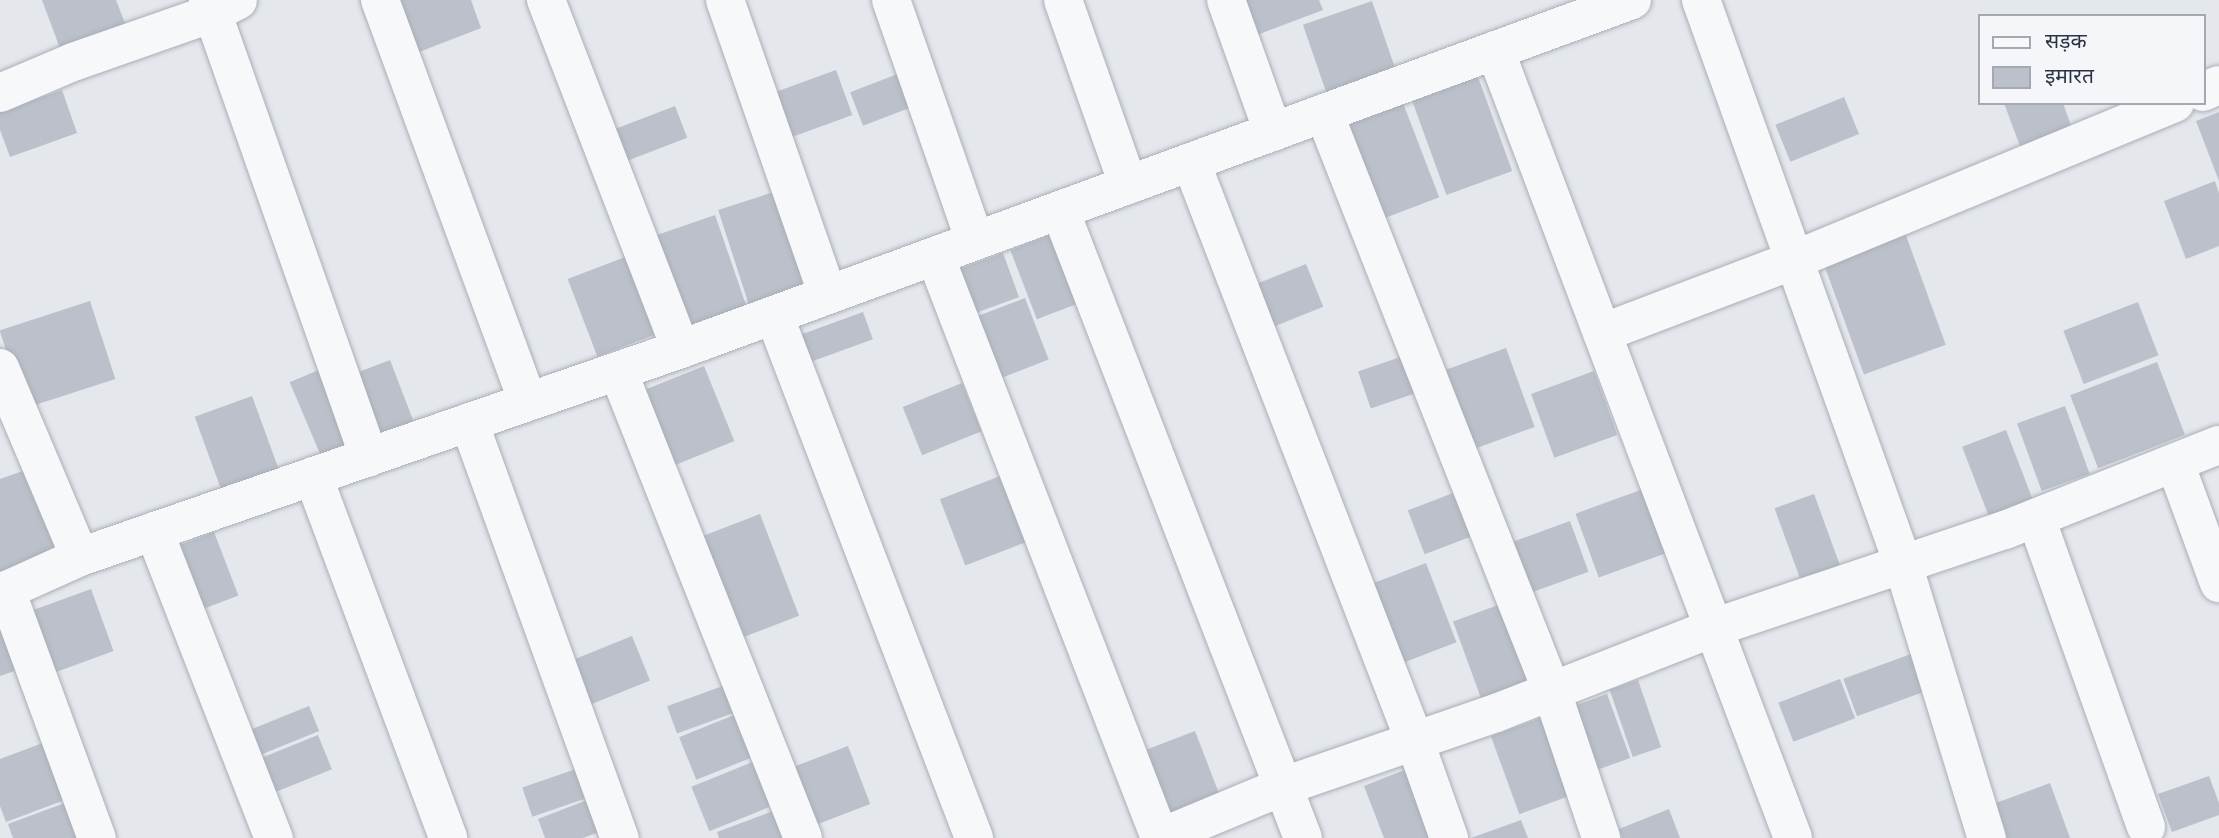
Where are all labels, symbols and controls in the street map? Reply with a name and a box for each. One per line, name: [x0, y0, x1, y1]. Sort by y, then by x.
legend: [1978, 14, 2205, 105]
text: सड़क: [2045, 28, 2087, 53]
text: इमारत: [2045, 63, 2094, 88]

